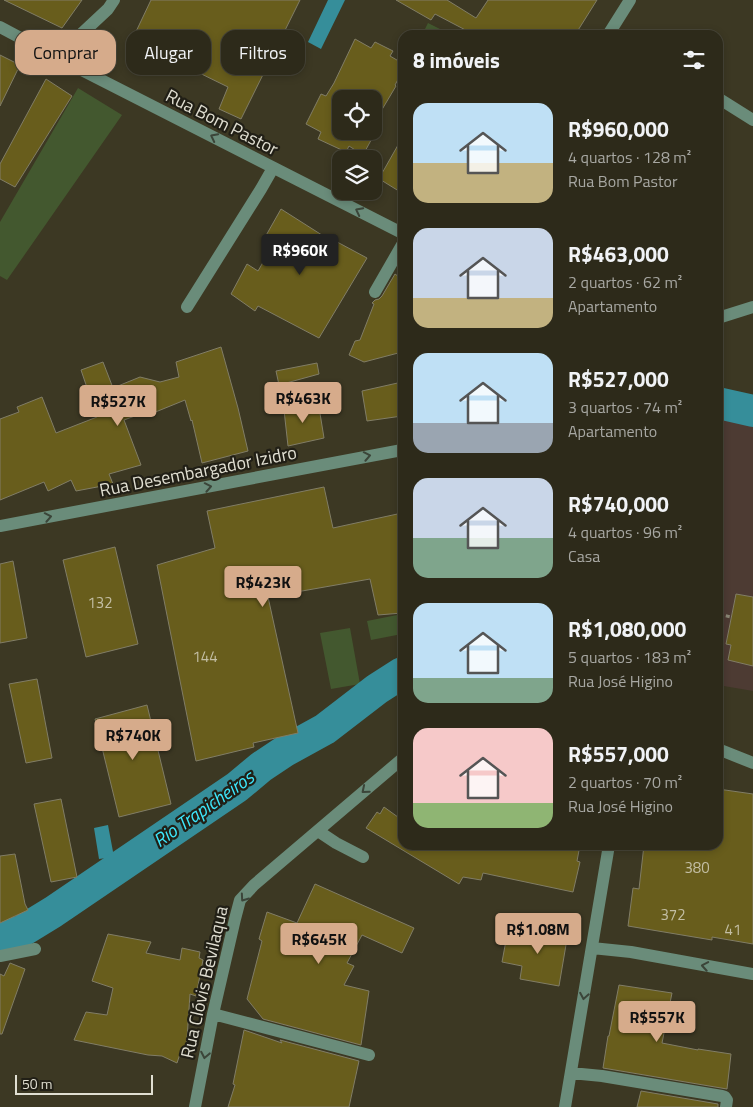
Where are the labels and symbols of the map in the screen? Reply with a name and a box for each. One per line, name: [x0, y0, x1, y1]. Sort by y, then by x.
street label: Rua Bom Pastor: [161, 82, 283, 162]
one-way arrow: [210, 133, 219, 143]
one-way arrow: [355, 207, 364, 217]
pin: R$960K: [259, 234, 341, 276]
pin: R$463K: [262, 382, 344, 424]
pin: R$527K: [77, 384, 159, 427]
street label: Rua Desembargador Izidro: [97, 439, 299, 503]
one-way arrow: [363, 452, 372, 462]
one-way arrow: [203, 482, 212, 492]
one-way arrow: [44, 512, 52, 522]
pin: R$423K: [222, 566, 304, 608]
house number: 132: [87, 591, 113, 614]
house number: 144: [192, 645, 218, 668]
pin: R$740K: [92, 718, 174, 761]
water label: Rio Trapicheiros: [147, 761, 261, 854]
one-way arrow: [362, 785, 371, 794]
house number: 380: [684, 856, 710, 879]
one-way arrow: [241, 892, 250, 902]
street label: Rua Clóvis Bevilaqua: [173, 903, 235, 1061]
house number: 372: [660, 903, 686, 926]
pin: R$1.08M: [492, 912, 584, 955]
house number: 41: [725, 918, 741, 941]
pin: R$645K: [278, 922, 360, 965]
one-way arrow: [701, 961, 709, 971]
one-way arrow: [580, 991, 590, 1000]
pin: R$557K: [616, 1000, 698, 1043]
one-way arrow: [200, 1050, 211, 1059]
scale bar: [15, 1072, 152, 1095]

